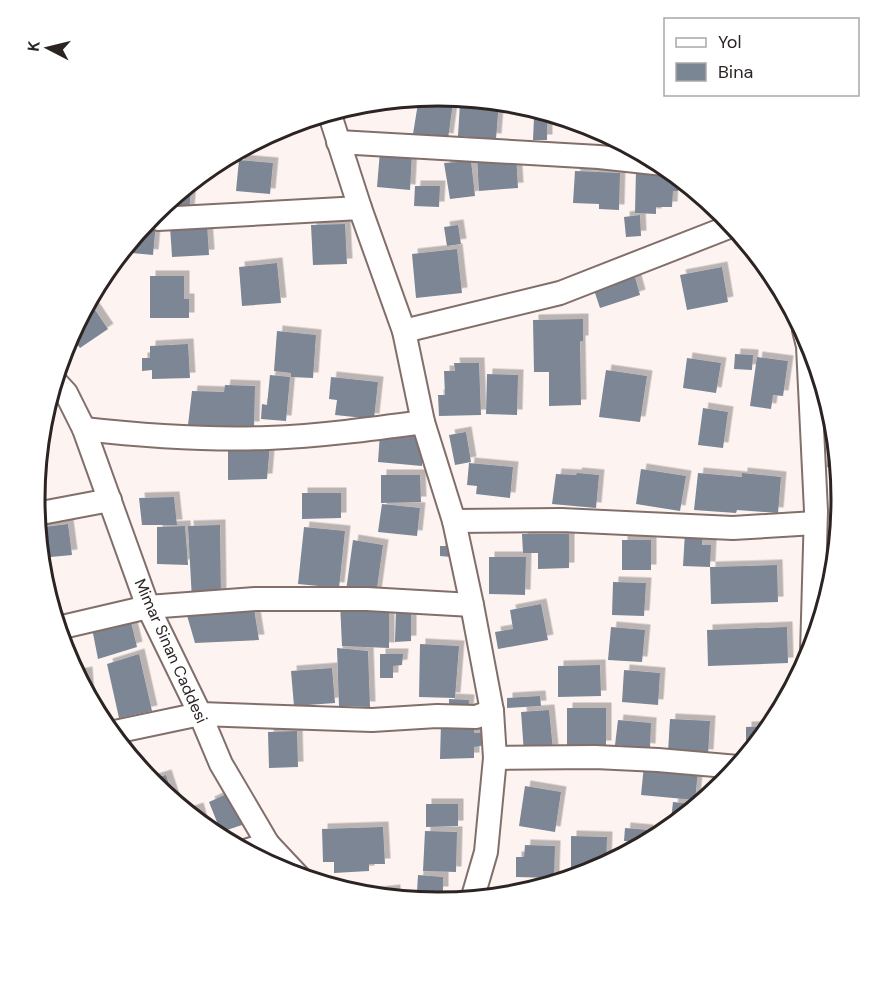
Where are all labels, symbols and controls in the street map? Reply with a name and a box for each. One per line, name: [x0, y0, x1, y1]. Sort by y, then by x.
north arrow: [18, 18, 78, 78]
legend: [664, 18, 859, 96]
text: Yol: [718, 30, 742, 54]
text: K: [23, 39, 45, 53]
text: Bina: [718, 60, 753, 84]
street label: Mimar Sinan Caddesi: [130, 575, 212, 727]

